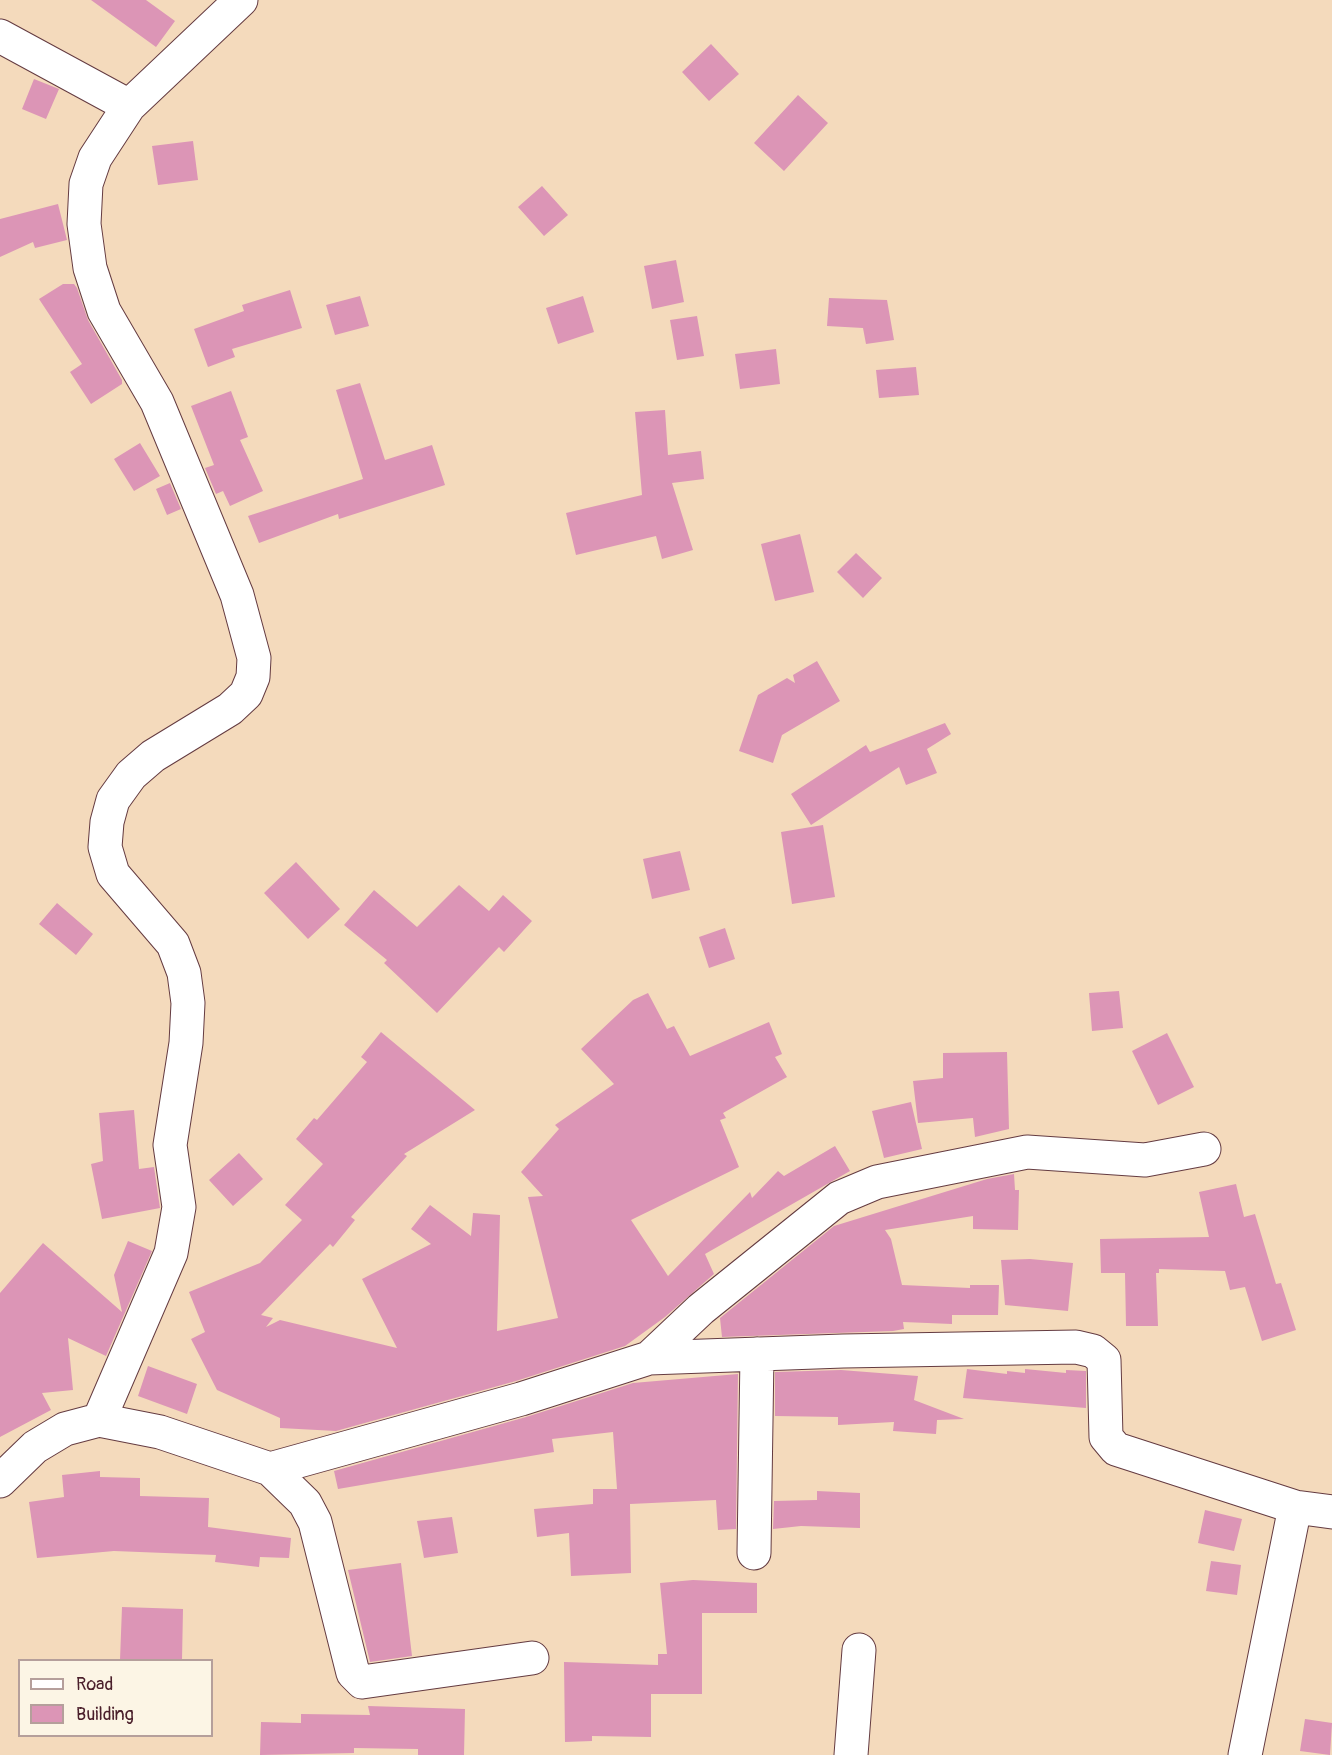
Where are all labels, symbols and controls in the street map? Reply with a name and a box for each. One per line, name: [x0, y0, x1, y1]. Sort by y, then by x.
legend: [18, 1659, 213, 1737]
text: Road: [76, 1673, 113, 1696]
text: Building: [76, 1703, 134, 1726]

